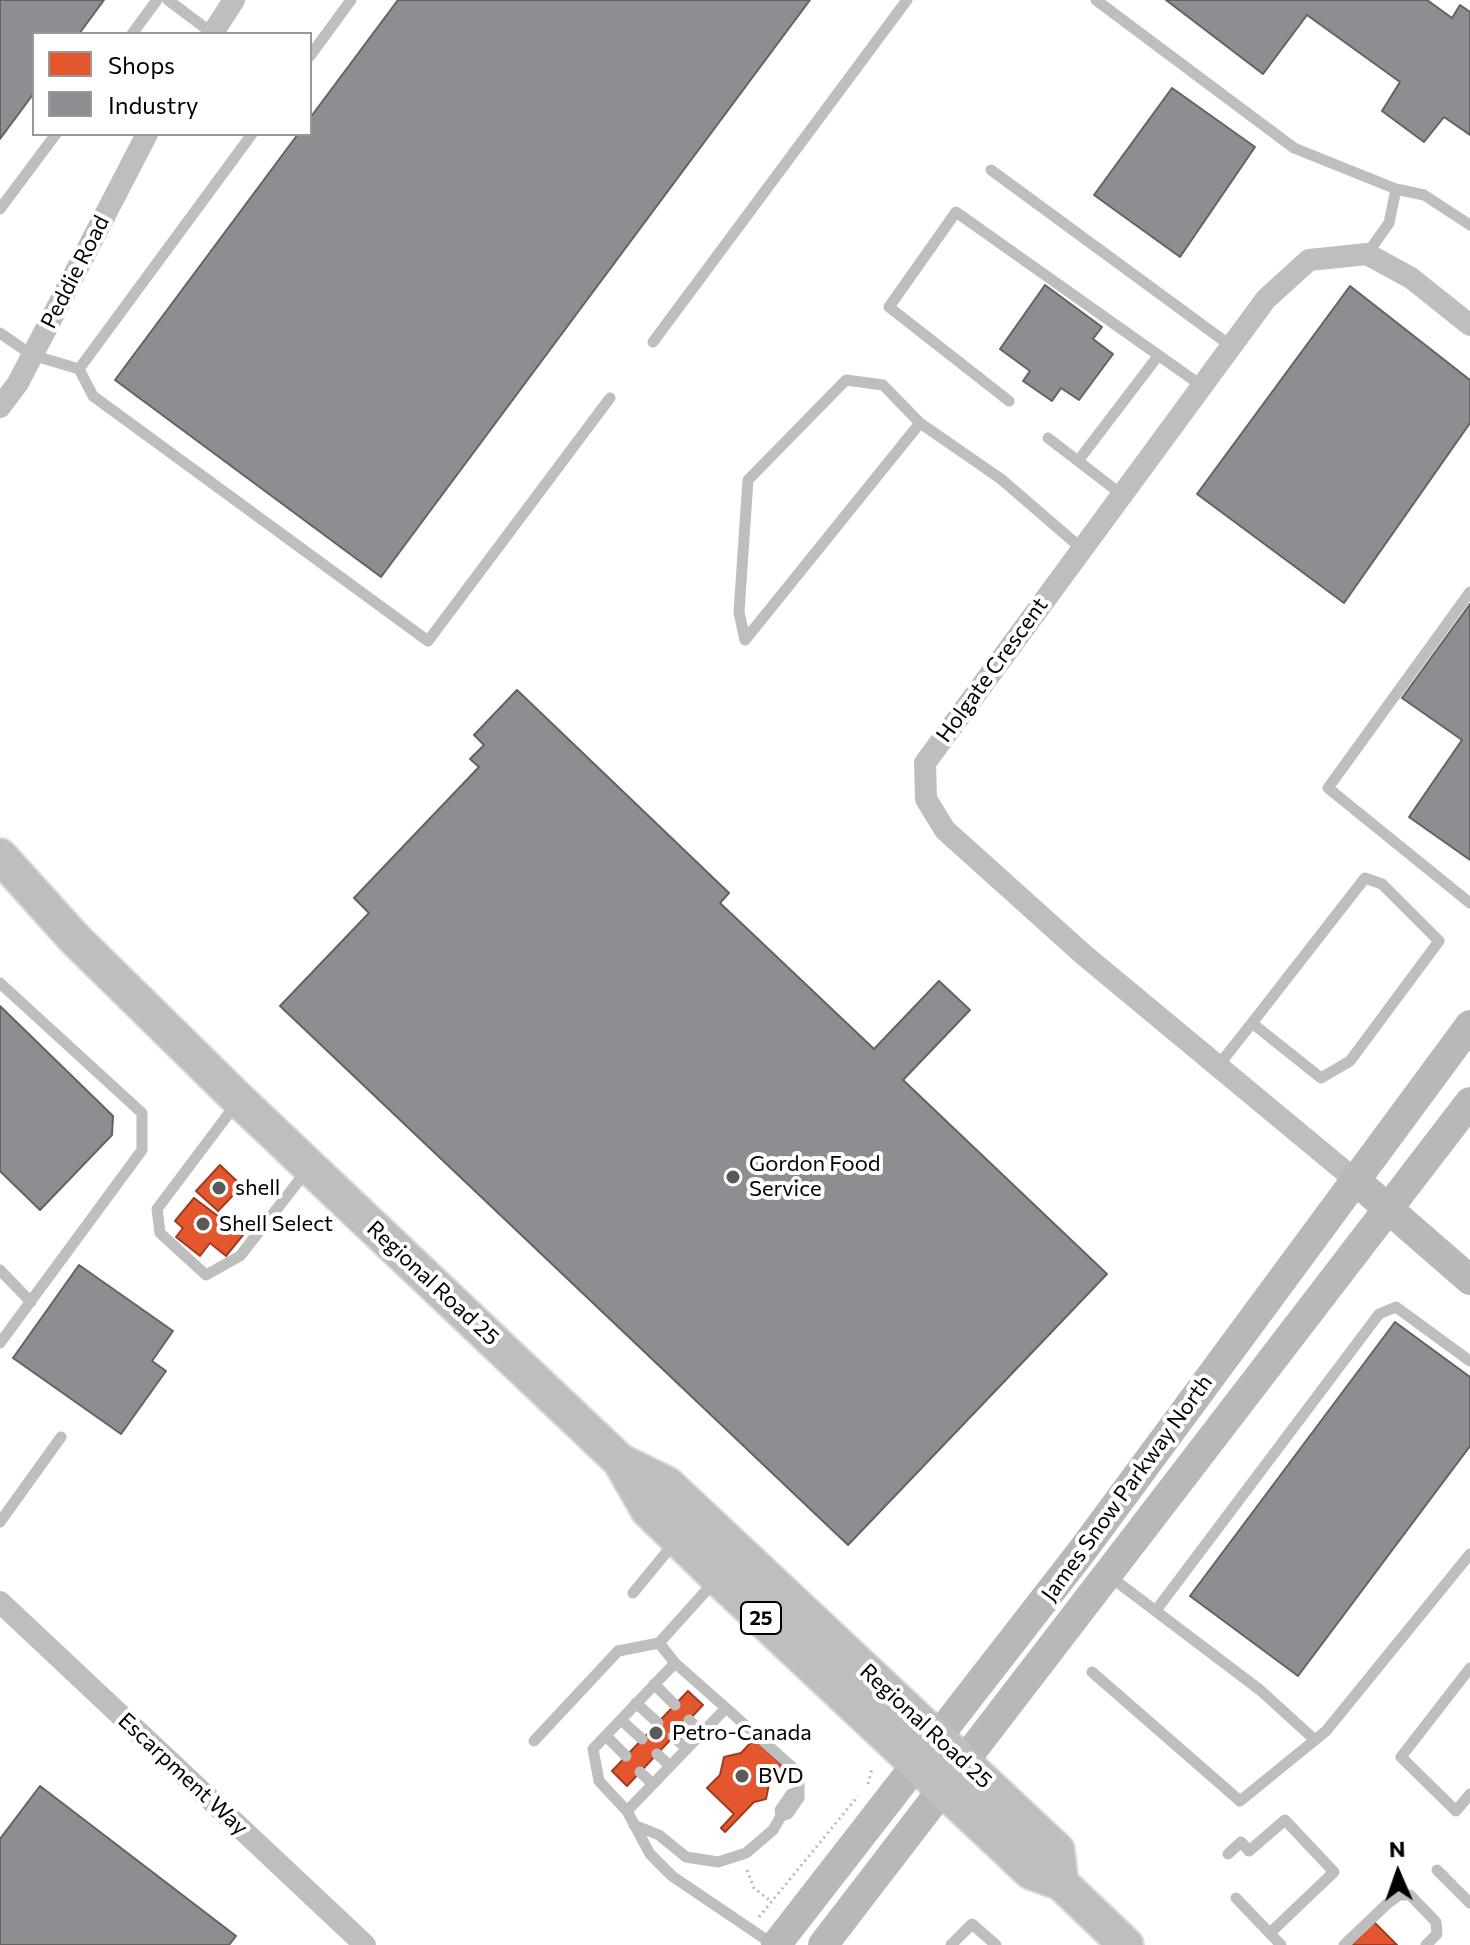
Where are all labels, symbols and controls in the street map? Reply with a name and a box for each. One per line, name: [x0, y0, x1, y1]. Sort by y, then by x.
legend: [32, 32, 312, 136]
text: Shops: [108, 50, 175, 79]
text: Industry: [108, 90, 198, 119]
street label: Peddie Road: [35, 211, 115, 333]
street label: Holgate Crescent: [931, 593, 1053, 747]
place label: Gordon Food Service: [749, 1151, 880, 1202]
marker: Gordon Food Service: [724, 1168, 742, 1186]
place label: shell: [235, 1175, 280, 1201]
marker: shell: [210, 1179, 228, 1197]
place label: Shell Select: [219, 1211, 333, 1237]
marker: Shell Select: [194, 1215, 212, 1233]
street label: Regional Road 25: [362, 1215, 504, 1351]
street label: James Snow Parkway North: [1036, 1370, 1218, 1606]
road number: 25: [741, 1602, 781, 1634]
street label: Regional Road 25: [855, 1658, 997, 1794]
street label: Escarpment Way: [113, 1707, 253, 1841]
place label: Petro-Canada: [672, 1720, 812, 1746]
marker: Petro-Canada: [647, 1724, 665, 1742]
place label: BVD: [758, 1763, 803, 1789]
marker: BVD: [733, 1767, 751, 1785]
north arrow: [1358, 1833, 1438, 1913]
text: N: [1388, 1835, 1406, 1862]

